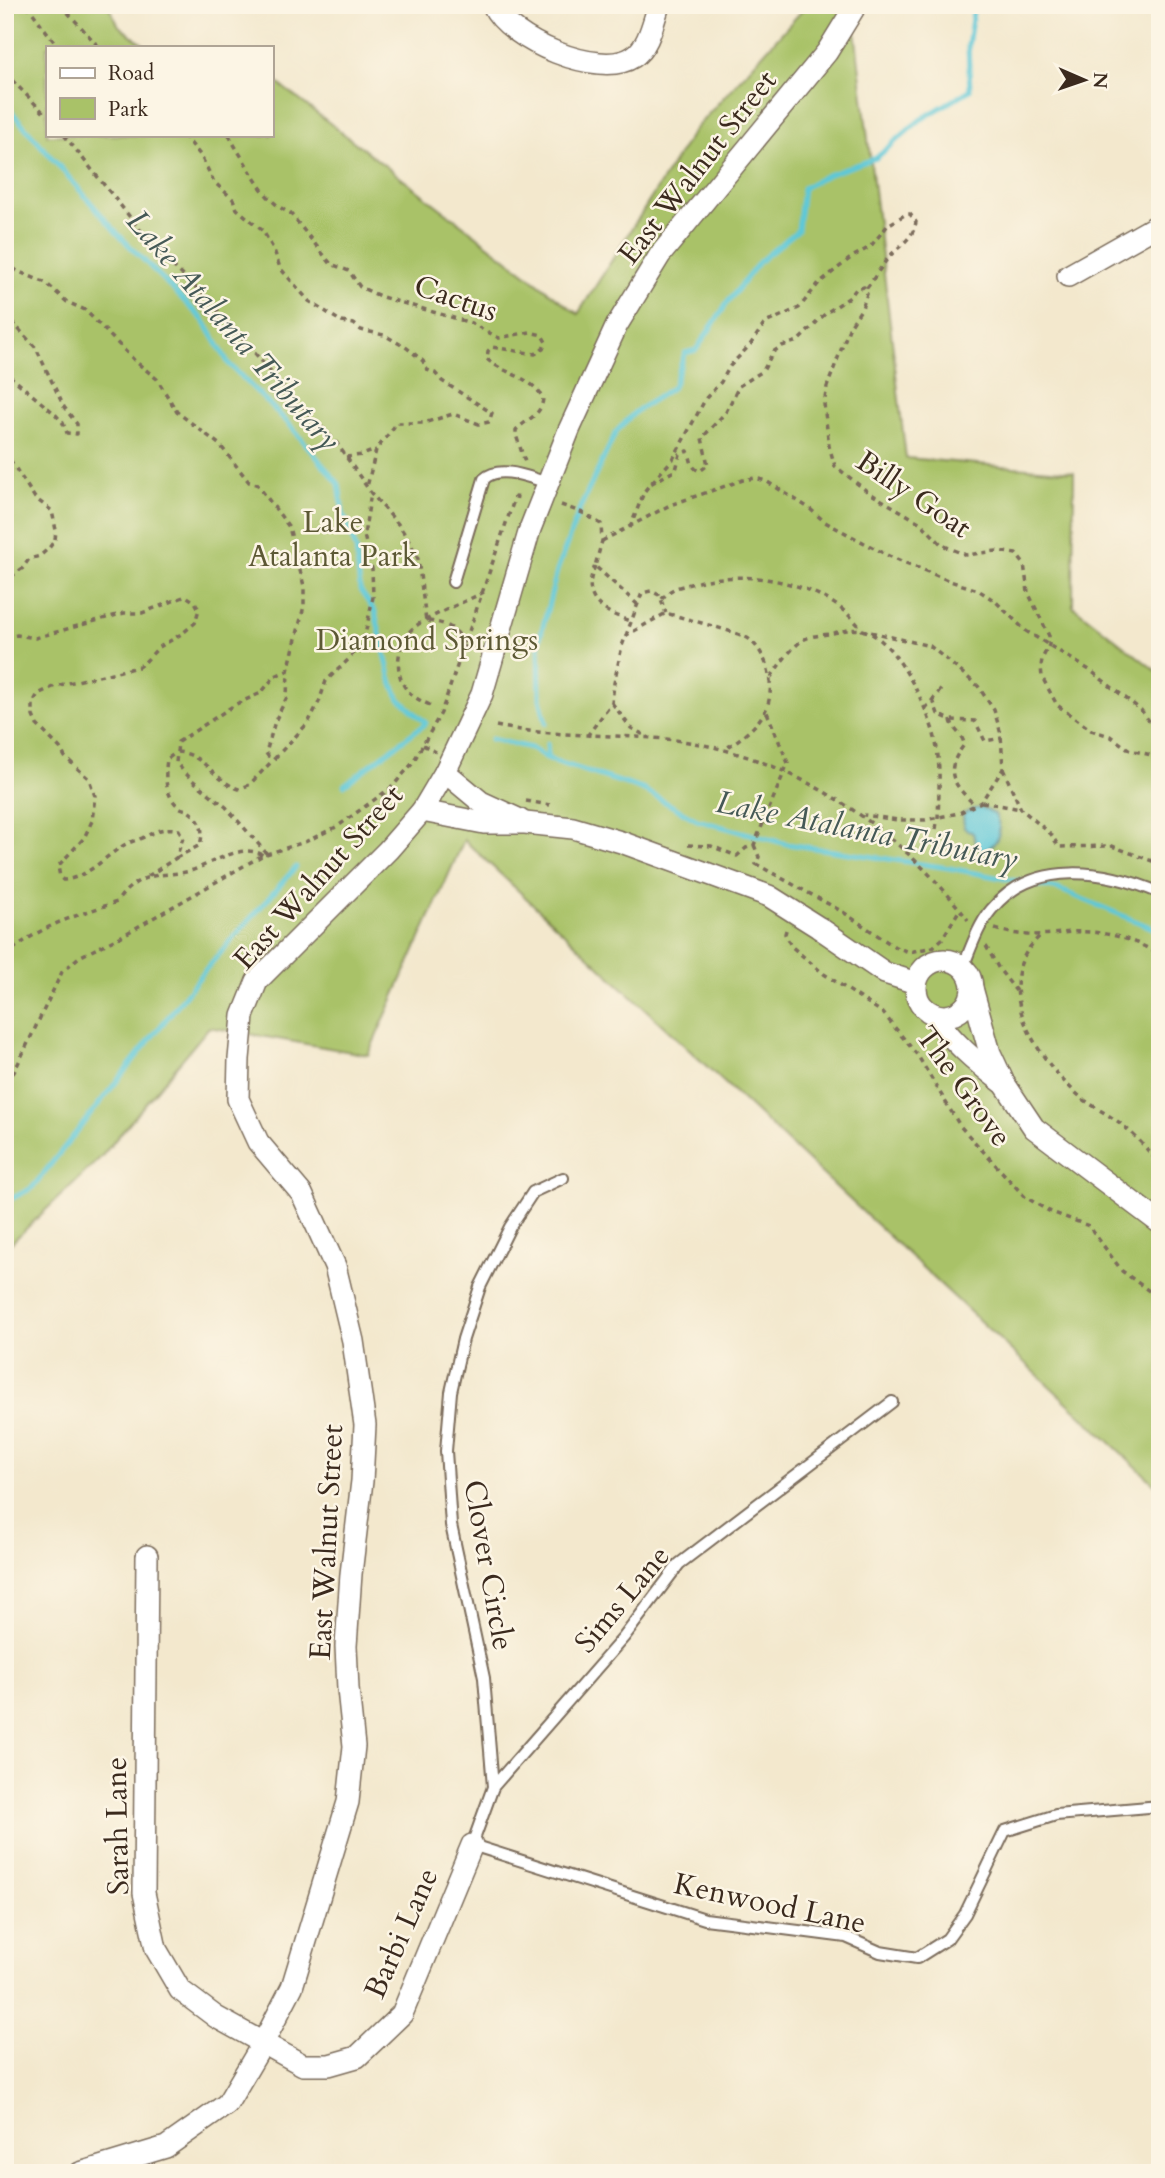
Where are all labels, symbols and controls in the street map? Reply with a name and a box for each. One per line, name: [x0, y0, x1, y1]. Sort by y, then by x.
legend: [46, 46, 273, 136]
north arrow: [1050, 46, 1120, 116]
text: Road: [108, 59, 154, 88]
street label: East Walnut Street: [609, 61, 787, 273]
text: N: [1087, 72, 1113, 90]
text: Park: [108, 95, 149, 124]
water label: Lake Atalanta Tributary: [116, 201, 351, 461]
street label: Cactus: [409, 265, 503, 332]
street label: Billy Goat: [848, 441, 980, 548]
park label: Lake Atalanta Park: [248, 502, 418, 577]
park label: Diamond Springs: [316, 620, 538, 661]
street label: East Walnut Street: [224, 776, 413, 979]
water label: Lake Atalanta Tributary: [712, 780, 1022, 882]
street label: The Grove: [906, 1018, 1021, 1155]
street label: East Walnut Street: [300, 1423, 353, 1661]
street label: Clover Circle: [453, 1477, 524, 1653]
street label: Sims Lane: [565, 1537, 679, 1662]
street label: Sarah Lane: [96, 1757, 139, 1895]
street label: Barbi Lane: [355, 1862, 448, 2005]
street label: Kenwood Lane: [670, 1863, 870, 1944]

